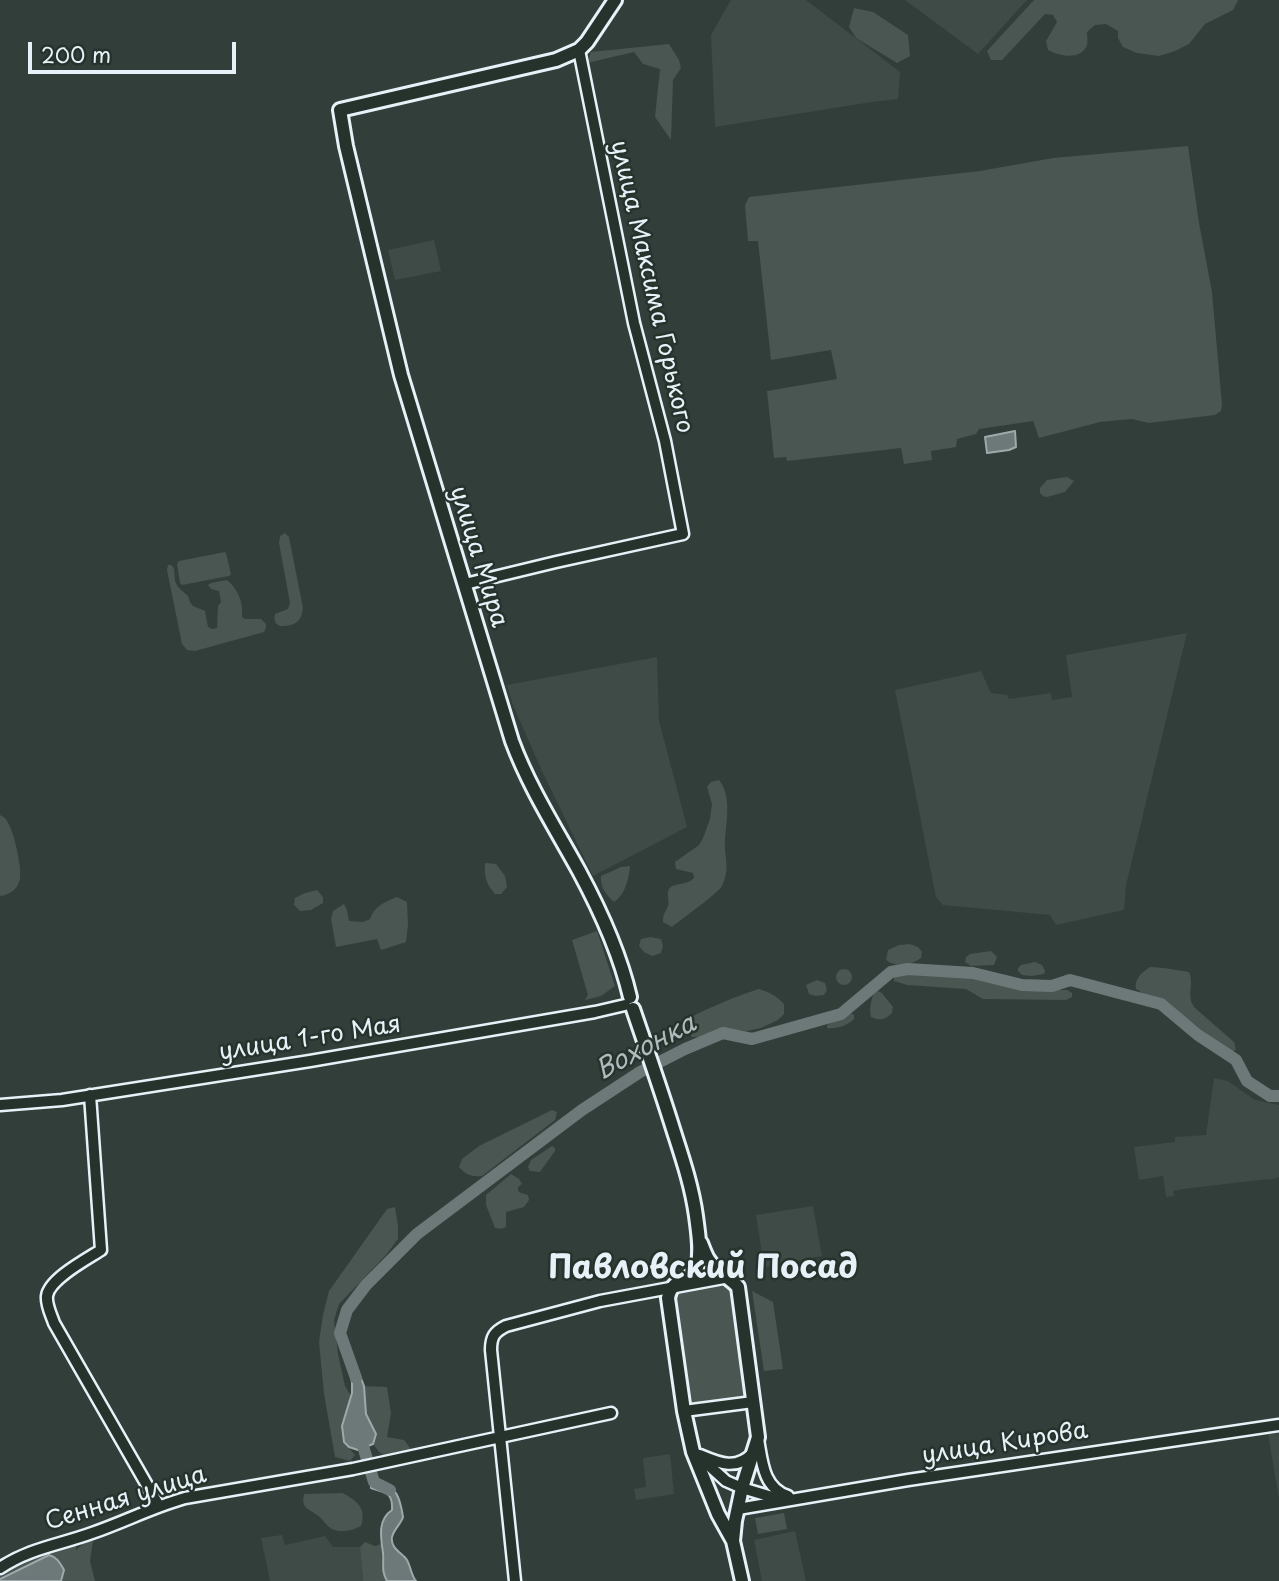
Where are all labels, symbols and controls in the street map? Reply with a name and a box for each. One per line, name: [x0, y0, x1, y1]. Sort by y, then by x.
scale bar: [32, 28, 240, 72]
text: 200 m: [41, 38, 111, 70]
street label: улица Максима Горького: [603, 138, 699, 436]
street label: улица Мира: [443, 483, 513, 631]
water label: Вохонка: [591, 1009, 701, 1087]
street label: улица 1-го Мая: [217, 1010, 403, 1068]
district label: Павловский Посад: [548, 1250, 858, 1288]
street label: улица Кирова: [920, 1417, 1090, 1471]
street label: Сенная улица: [42, 1461, 210, 1537]

